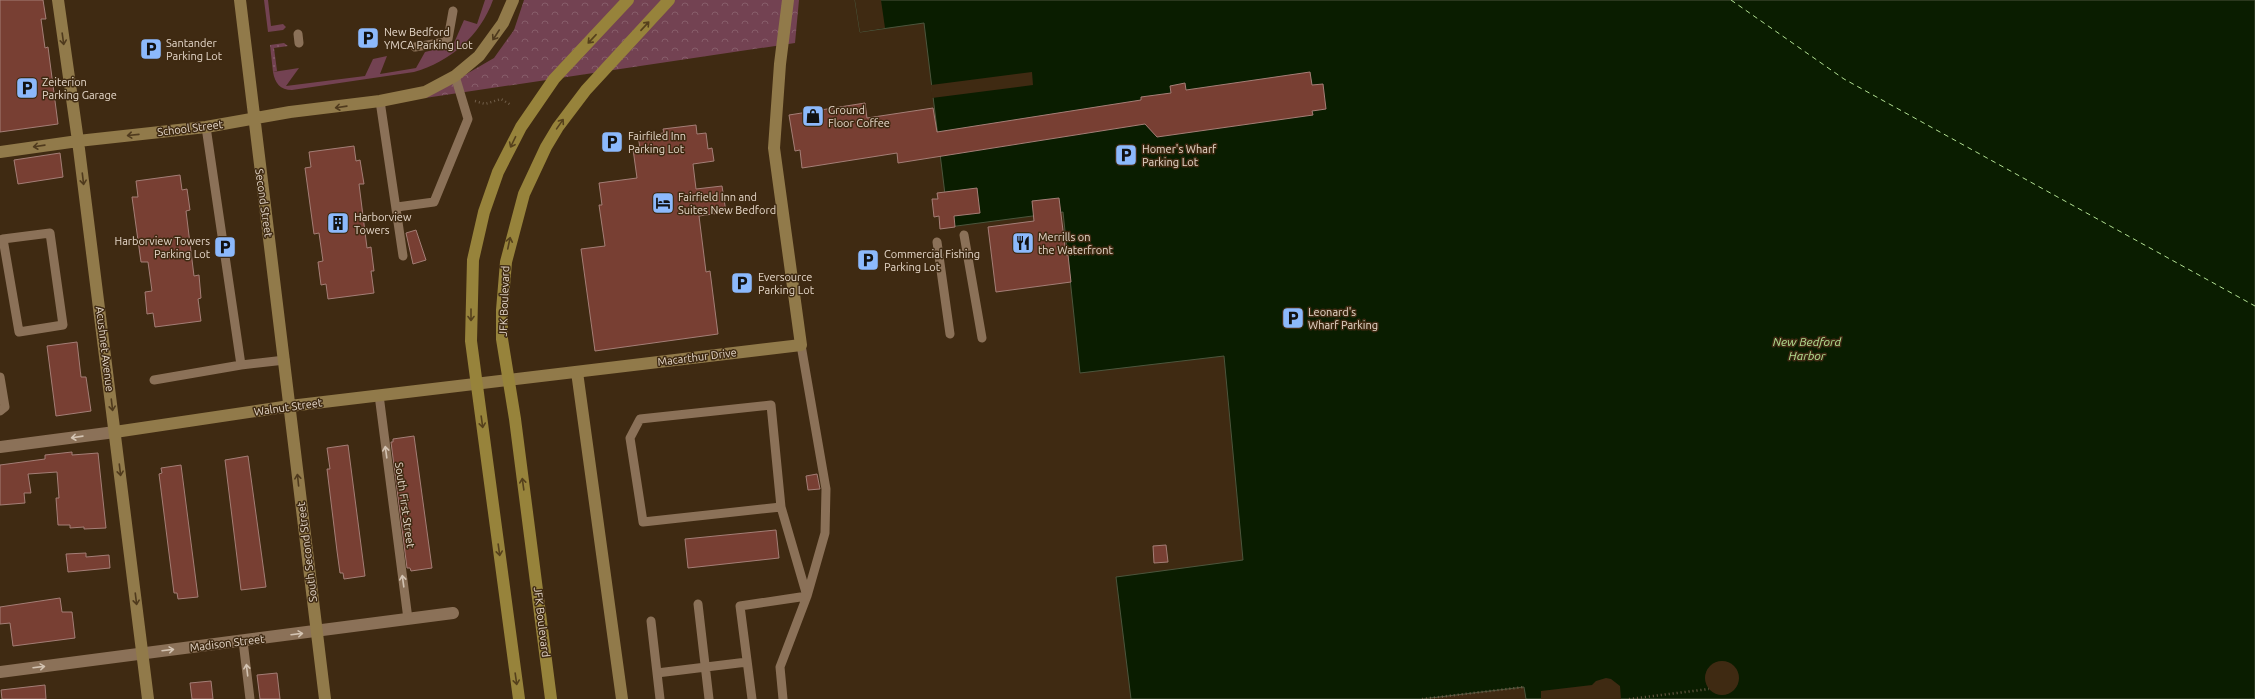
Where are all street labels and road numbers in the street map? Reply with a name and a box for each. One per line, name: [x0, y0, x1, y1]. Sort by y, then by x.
street label: School Street: [156, 118, 224, 138]
street label: Second Street: [253, 168, 275, 239]
street label: JFK Boulevard: [497, 265, 511, 337]
street label: Acushnet Avenue: [94, 306, 116, 392]
street label: Macarthur Drive: [657, 346, 737, 368]
street label: Walnut Street: [253, 396, 323, 418]
street label: South First Street: [393, 461, 417, 549]
street label: South Second Street: [295, 501, 319, 603]
street label: JFK Boulevard: [532, 586, 552, 658]
street label: Madison Street: [189, 632, 266, 654]

